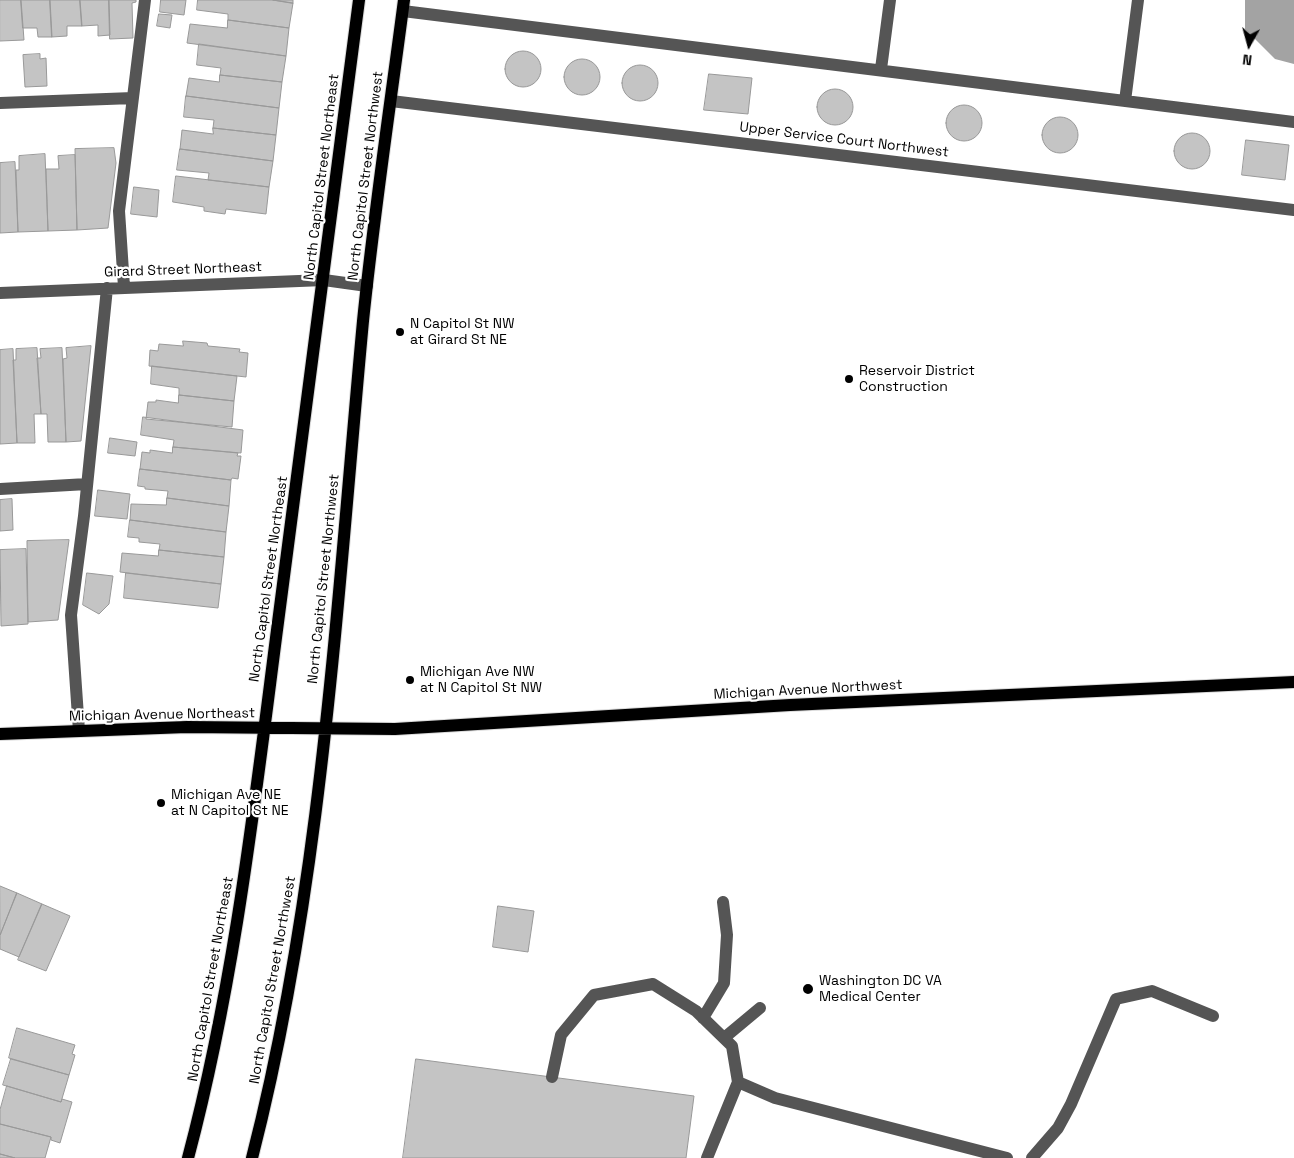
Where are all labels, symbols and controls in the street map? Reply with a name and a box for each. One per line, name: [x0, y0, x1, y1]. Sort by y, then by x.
north arrow: [1224, 20, 1274, 70]
text: N: [1241, 50, 1253, 69]
street label: North Capitol Street Northwest: [345, 70, 387, 282]
street label: North Capitol Street Northeast: [301, 73, 343, 281]
street label: Upper Service Court Northwest: [738, 119, 950, 161]
street label: Girard Street Northeast: [104, 259, 262, 281]
place label: N Capitol St NW at Girard St NE: [410, 316, 514, 348]
marker: N Capitol St NW at Girard St NE: [394, 326, 406, 338]
place label: Reservoir District Construction: [859, 363, 975, 396]
marker: Reservoir District Construction: [843, 373, 855, 385]
street label: North Capitol Street Northwest: [305, 473, 343, 685]
street label: North Capitol Street Northeast: [246, 475, 292, 683]
place label: Michigan Ave NW at N Capitol St NW: [420, 664, 542, 696]
marker: Michigan Ave NW at N Capitol St NW: [404, 674, 416, 686]
street label: Michigan Avenue Northwest: [713, 677, 903, 703]
street label: Michigan Avenue Northeast: [69, 705, 255, 725]
place label: Michigan Ave NE at N Capitol St NE: [171, 787, 289, 820]
marker: Michigan Ave NE at N Capitol St NE: [155, 797, 167, 809]
street label: North Capitol Street Northeast: [185, 875, 237, 1083]
street label: North Capitol Street Northwest: [246, 875, 300, 1085]
place label: Washington DC VA Medical Center: [819, 973, 942, 1006]
marker: Washington DC VA Medical Center: [801, 982, 815, 996]

